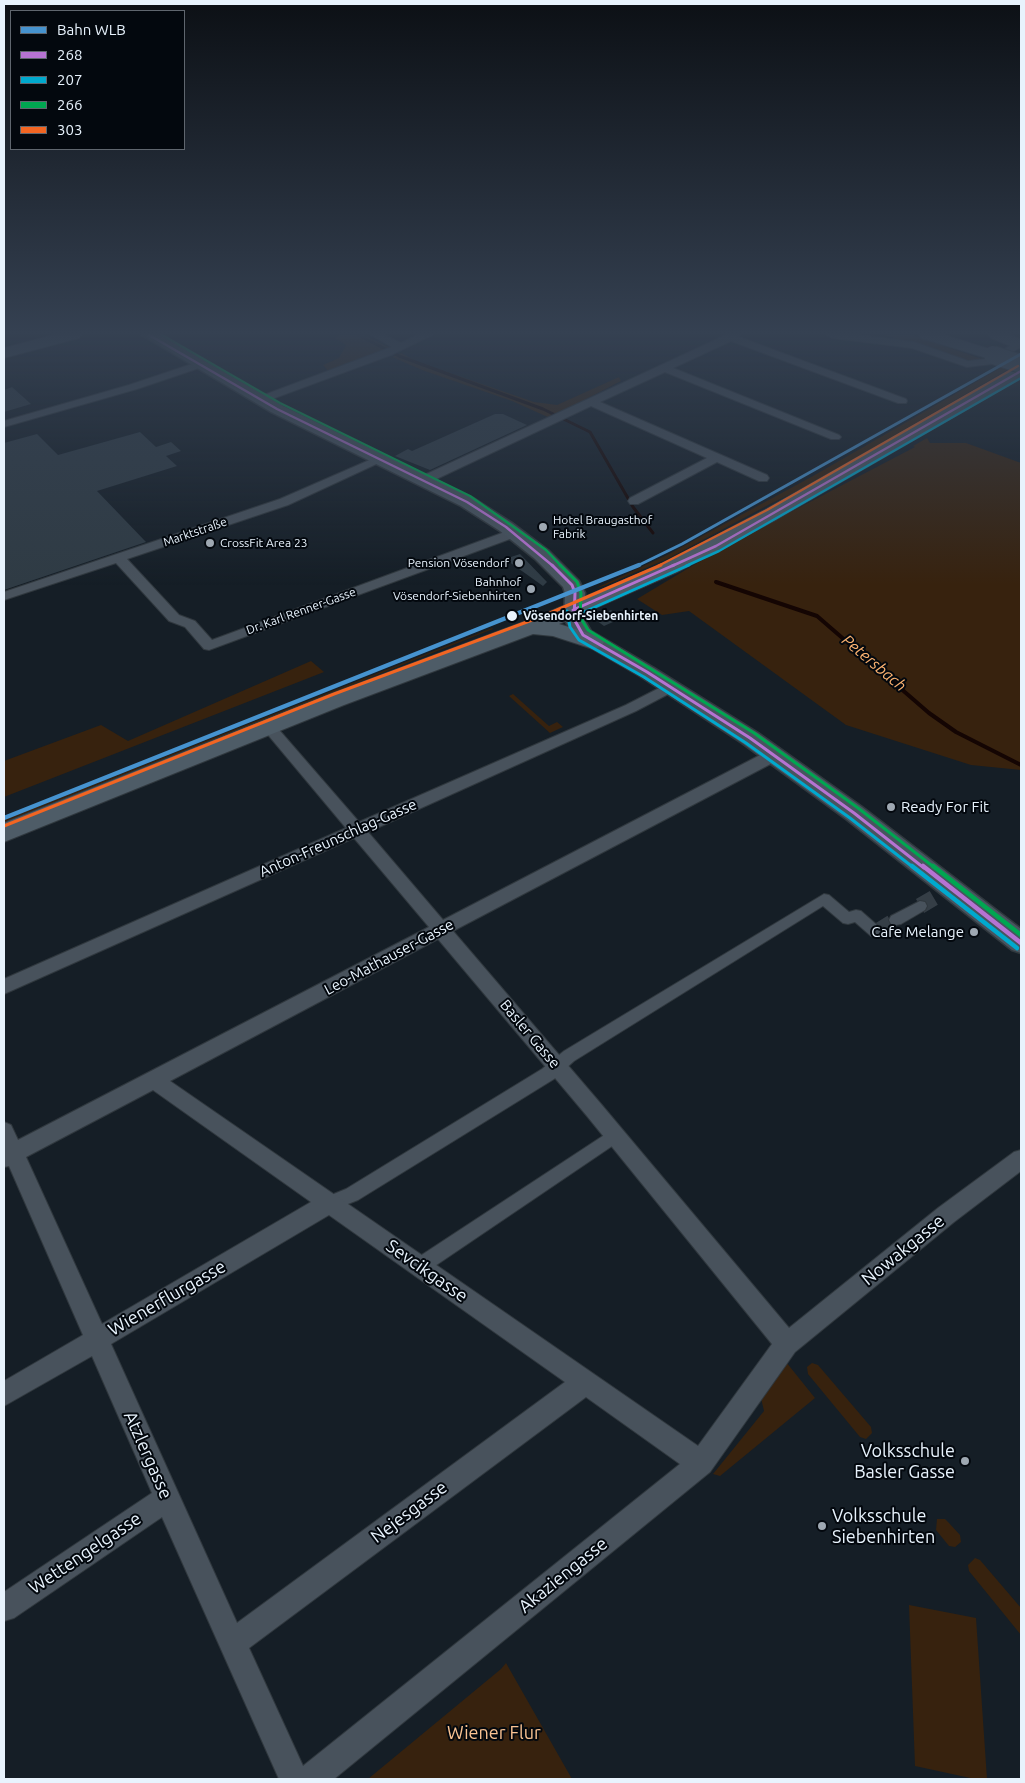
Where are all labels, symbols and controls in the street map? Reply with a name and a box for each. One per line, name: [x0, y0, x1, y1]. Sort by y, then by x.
legend: [10, 10, 185, 150]
text: Bahn WLB: [57, 21, 126, 38]
text: 268: [57, 46, 82, 63]
text: 207: [57, 71, 82, 88]
text: 266: [57, 96, 82, 113]
text: 303: [57, 121, 82, 138]
place label: Hotel Braugasthof Fabrik: [553, 513, 652, 541]
street label: Marktstraße: [161, 514, 229, 550]
marker: Hotel Braugasthof Fabrik: [537, 521, 549, 533]
place label: CrossFit Area 23: [220, 536, 307, 550]
marker: CrossFit Area 23: [204, 537, 216, 549]
place label: Pension Vösendorf: [408, 556, 509, 570]
marker: Pension Vösendorf: [513, 557, 525, 569]
place label: Bahnhof Vösendorf-Siebenhirten: [393, 575, 521, 603]
marker: Bahnhof Vösendorf-Siebenhirten: [525, 583, 537, 595]
street label: Dr. Karl Renner-Gasse: [244, 584, 358, 638]
marker: Vösendorf-Siebenhirten: [505, 609, 519, 623]
place label: Vösendorf-Siebenhirten: [523, 609, 658, 623]
water label: Petersbach: [838, 631, 910, 695]
street label: Anton-Freunschlag-Gasse: [257, 795, 419, 881]
place label: Ready For Fit: [901, 798, 989, 816]
marker: Ready For Fit: [885, 801, 897, 813]
street label: Leo-Mathauser-Gasse: [321, 915, 457, 999]
place label: Cafe Melange: [871, 923, 964, 941]
marker: Cafe Melange: [968, 926, 980, 938]
street label: Basler Gasse: [496, 996, 564, 1072]
street label: Nowakgasse: [857, 1210, 949, 1290]
street label: Sevcikgasse: [382, 1235, 472, 1307]
street label: Wienerflurgasse: [104, 1256, 230, 1340]
street label: Atzlergasse: [119, 1408, 177, 1502]
place label: Volksschule Basler Gasse: [854, 1440, 955, 1482]
marker: Volksschule Basler Gasse: [959, 1455, 971, 1467]
street label: Nejesgasse: [367, 1476, 451, 1548]
place label: Volksschule Siebenhirten: [832, 1505, 935, 1548]
street label: Wettengelgasse: [25, 1507, 145, 1599]
marker: Volksschule Siebenhirten: [816, 1520, 828, 1532]
street label: Akaziengasse: [514, 1533, 612, 1617]
park label: Wiener Flur: [447, 1722, 541, 1744]

